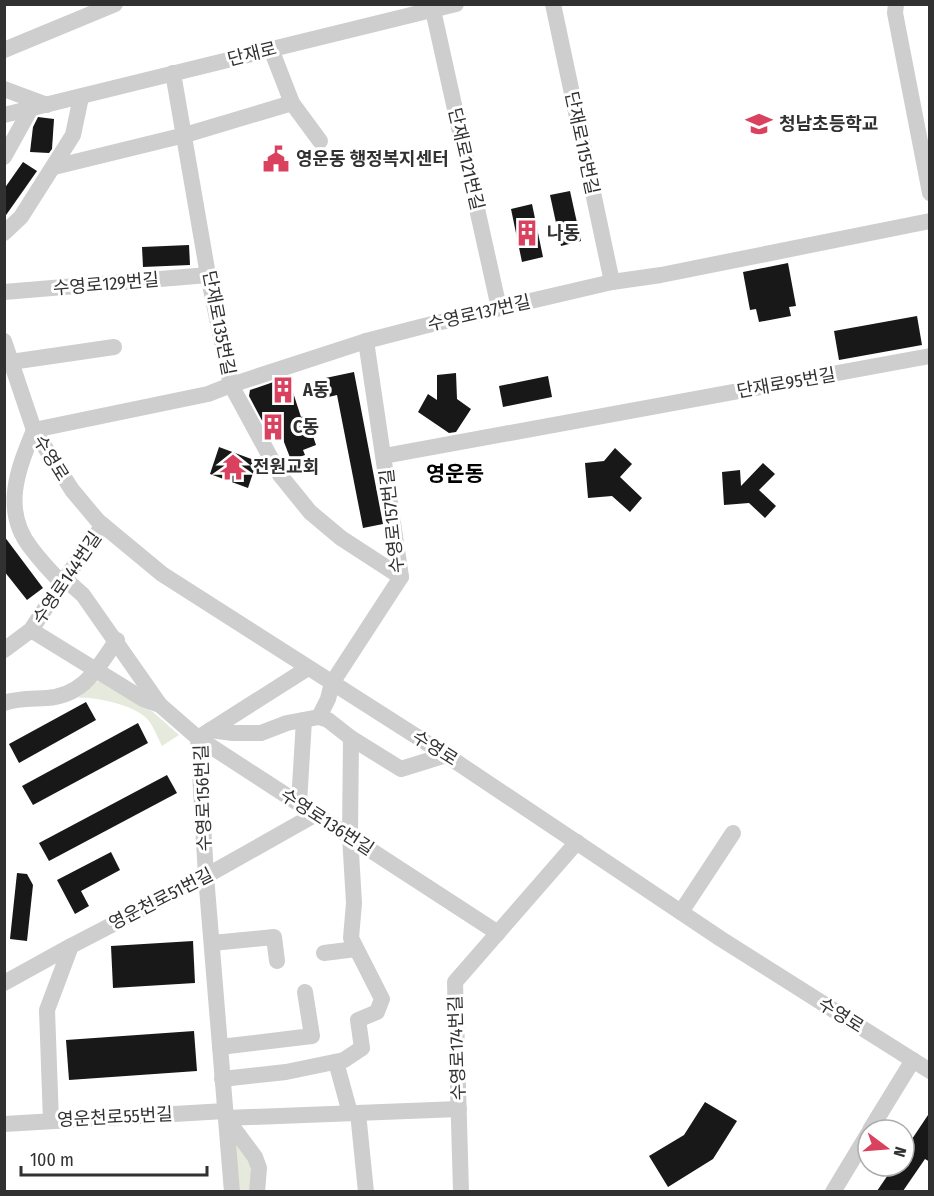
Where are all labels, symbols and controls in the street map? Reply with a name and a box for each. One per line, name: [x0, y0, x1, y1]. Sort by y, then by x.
street label: 단재로: [225, 37, 279, 71]
street label: 단재로115번길: [560, 89, 604, 197]
street label: 단재로121번길: [444, 106, 488, 212]
school or university icon: 청남초등학교: [744, 109, 774, 139]
place label: 청남초등학교: [779, 113, 878, 135]
public building icon: 영운동 행정복지센터: [261, 144, 291, 174]
place label: 영운동 행정복지센터: [296, 148, 449, 170]
building icon: 나동: [512, 218, 542, 248]
place label: 나동: [547, 222, 580, 244]
street label: 수영로129번길: [52, 268, 160, 300]
street label: 단재로135번길: [198, 269, 240, 377]
street label: 수영로137번길: [425, 290, 533, 336]
street label: 단재로95번길: [735, 364, 837, 402]
building icon: A동: [268, 375, 298, 405]
place label: A동: [302, 379, 329, 401]
building icon: C동: [258, 412, 288, 442]
place label: C동: [293, 416, 319, 438]
street label: 수영로: [29, 431, 73, 485]
temple icon: 전원교회: [218, 452, 248, 482]
place label: 전원교회: [253, 456, 319, 478]
district label: 영운동: [426, 461, 484, 487]
street label: 수영로157번길: [376, 468, 408, 574]
street label: 수영로144번길: [28, 527, 106, 629]
street label: 수영로: [408, 726, 462, 770]
street label: 수영로156번길: [190, 744, 216, 852]
street label: 수영로136번길: [276, 784, 378, 860]
street label: 영운천로51번길: [105, 863, 217, 935]
street label: 수영로: [814, 993, 868, 1037]
street label: 수영로174번길: [444, 995, 470, 1101]
street label: 영운천로55번길: [57, 1103, 173, 1131]
north arrow: [856, 1118, 916, 1178]
scale bar: [21, 1139, 207, 1177]
text: N: [889, 1145, 910, 1159]
text: 100 m: [30, 1149, 74, 1171]

